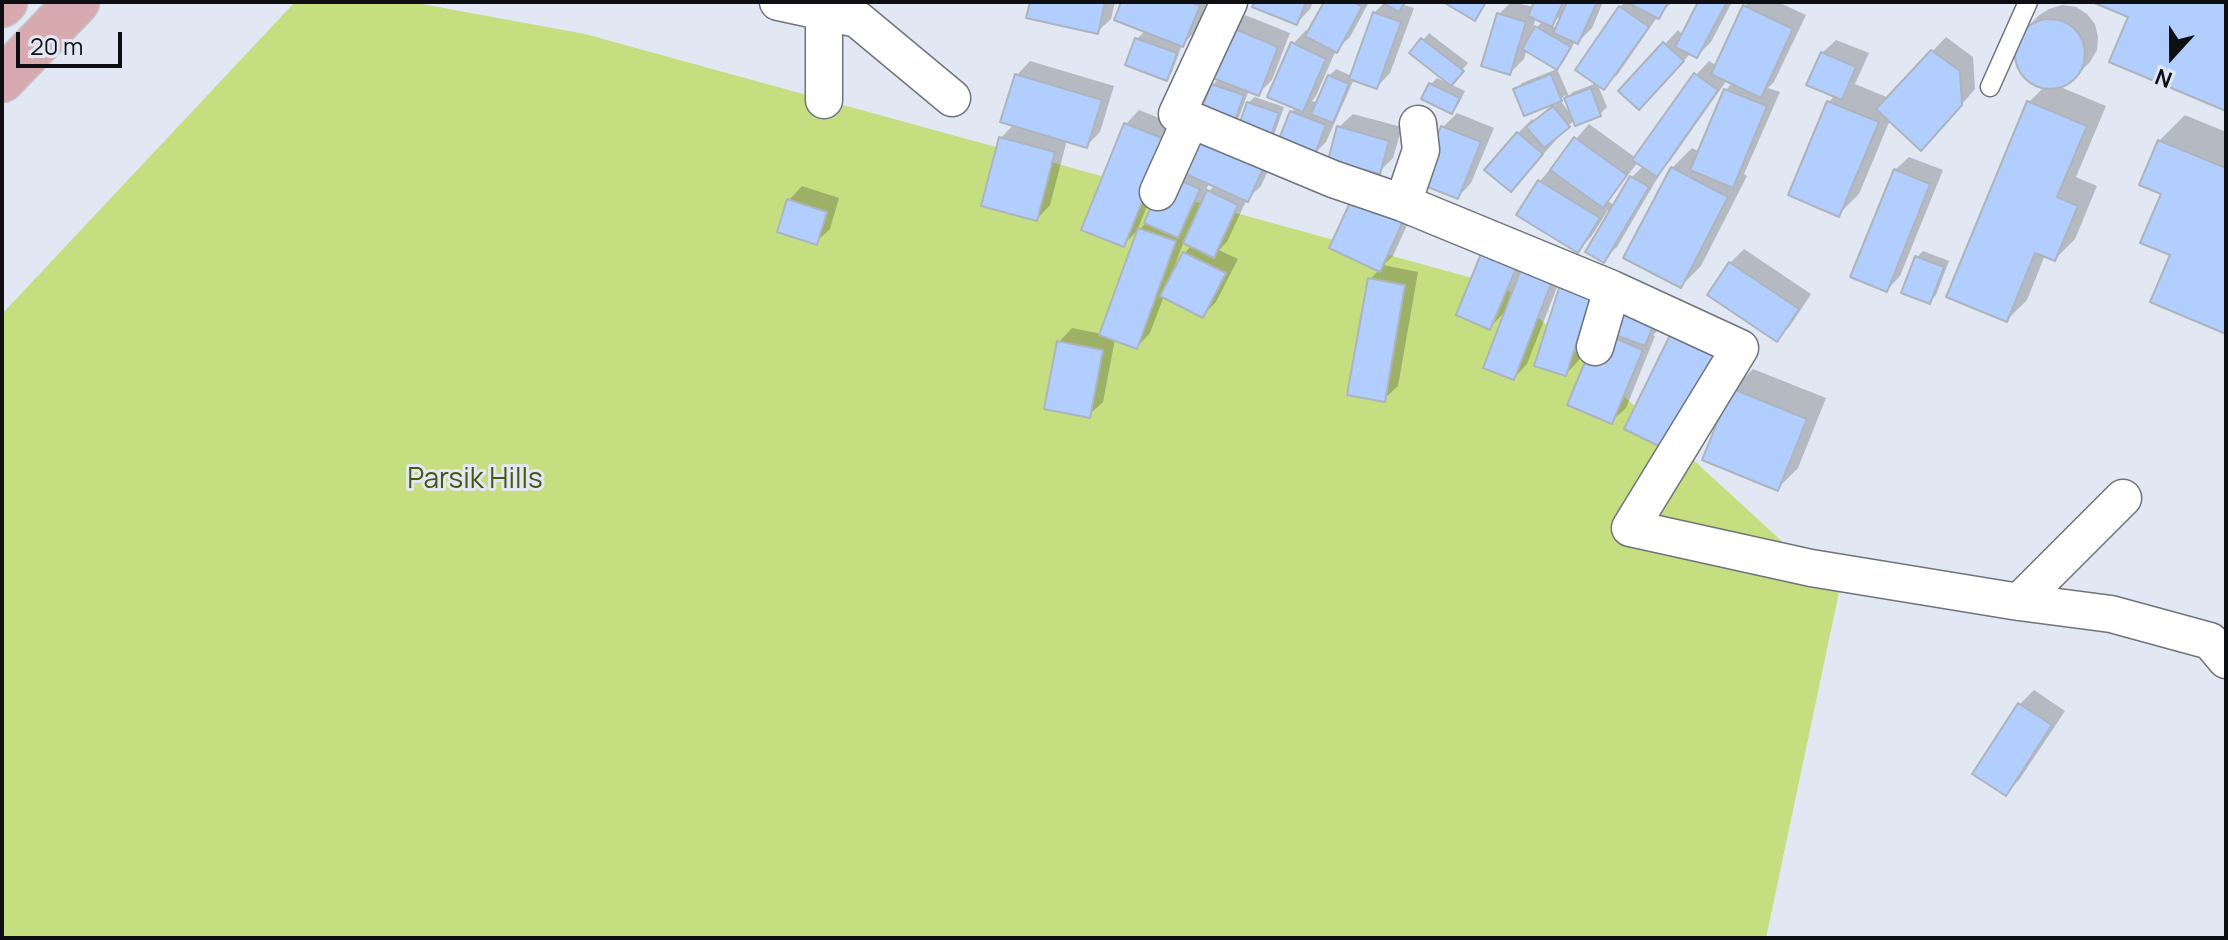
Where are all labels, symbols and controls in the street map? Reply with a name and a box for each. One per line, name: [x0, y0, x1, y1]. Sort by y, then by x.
scale bar: [20, 16, 126, 66]
north arrow: [2132, 16, 2212, 96]
text: 20 m: [30, 29, 83, 62]
text: N: [2151, 62, 2176, 95]
park label: Parsik Hills: [407, 463, 543, 497]

